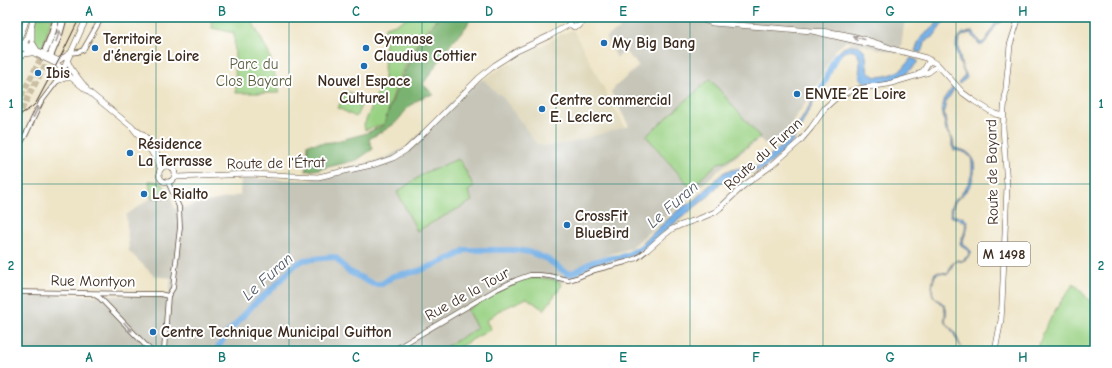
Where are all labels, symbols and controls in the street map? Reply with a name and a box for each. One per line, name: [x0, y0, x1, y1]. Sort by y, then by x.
text: A: [85, 4, 93, 19]
text: B: [218, 4, 226, 19]
text: C: [352, 4, 360, 19]
text: D: [485, 4, 493, 19]
text: E: [619, 4, 627, 19]
text: F: [752, 4, 760, 19]
text: G: [885, 4, 895, 19]
text: H: [1018, 4, 1028, 19]
one-way arrow: [55, 30, 62, 43]
place label: Territoire d'énergie Loire: [103, 30, 199, 65]
place label: Gymnase Claudius Cottier: [374, 30, 477, 65]
place label: My Big Bang: [612, 34, 696, 52]
one-way arrow: [853, 34, 866, 41]
marker: My Big Bang: [599, 38, 609, 48]
marker: Territoire d'énergie Loire: [90, 43, 100, 53]
marker: Gymnase Claudius Cottier: [361, 43, 371, 53]
park label: Parc du Clos Bayard: [216, 55, 292, 90]
marker: Nouvel Espace Culturel: [359, 61, 369, 71]
place label: Ibis: [46, 64, 70, 82]
marker: Ibis: [33, 68, 43, 78]
place label: Nouvel Espace Culturel: [318, 72, 410, 107]
place label: ENVIE 2E Loire: [805, 85, 906, 103]
marker: ENVIE 2E Loire: [792, 89, 802, 99]
place label: Centre commercial E. Leclerc: [550, 91, 671, 126]
text: 1: [8, 96, 14, 111]
text: 1: [1098, 96, 1104, 111]
marker: Centre commercial E. Leclerc: [537, 104, 547, 114]
one-way arrow: [33, 107, 40, 119]
street label: Route du Furan: [720, 114, 806, 194]
street label: Route de Bayard: [982, 119, 1002, 225]
place label: Résidence La Terrasse: [138, 135, 212, 170]
marker: Résidence La Terrasse: [125, 148, 135, 158]
street label: Route de l'Étrat: [227, 152, 326, 173]
water label: Le Furan: [643, 178, 702, 232]
place label: Le Rialto: [152, 185, 209, 203]
marker: Le Rialto: [139, 189, 149, 199]
place label: CrossFit BlueBird: [575, 207, 629, 242]
marker: CrossFit BlueBird: [562, 220, 572, 230]
road number: M 1498: [978, 242, 1030, 266]
water label: Le Furan: [239, 249, 297, 304]
text: 2: [8, 258, 14, 273]
text: 2: [1098, 258, 1104, 273]
street label: Rue de la Tour: [422, 263, 512, 325]
street label: Rue Montyon: [50, 271, 136, 291]
one-way arrow: [123, 322, 132, 332]
place label: Centre Technique Municipal Guitton: [161, 323, 392, 341]
marker: Centre Technique Municipal Guitton: [148, 327, 158, 337]
text: A: [85, 350, 93, 365]
text: B: [218, 350, 226, 365]
text: C: [352, 350, 360, 365]
text: D: [485, 350, 493, 365]
text: E: [619, 350, 627, 365]
text: F: [752, 350, 760, 365]
text: G: [885, 350, 895, 365]
text: H: [1018, 350, 1028, 365]

